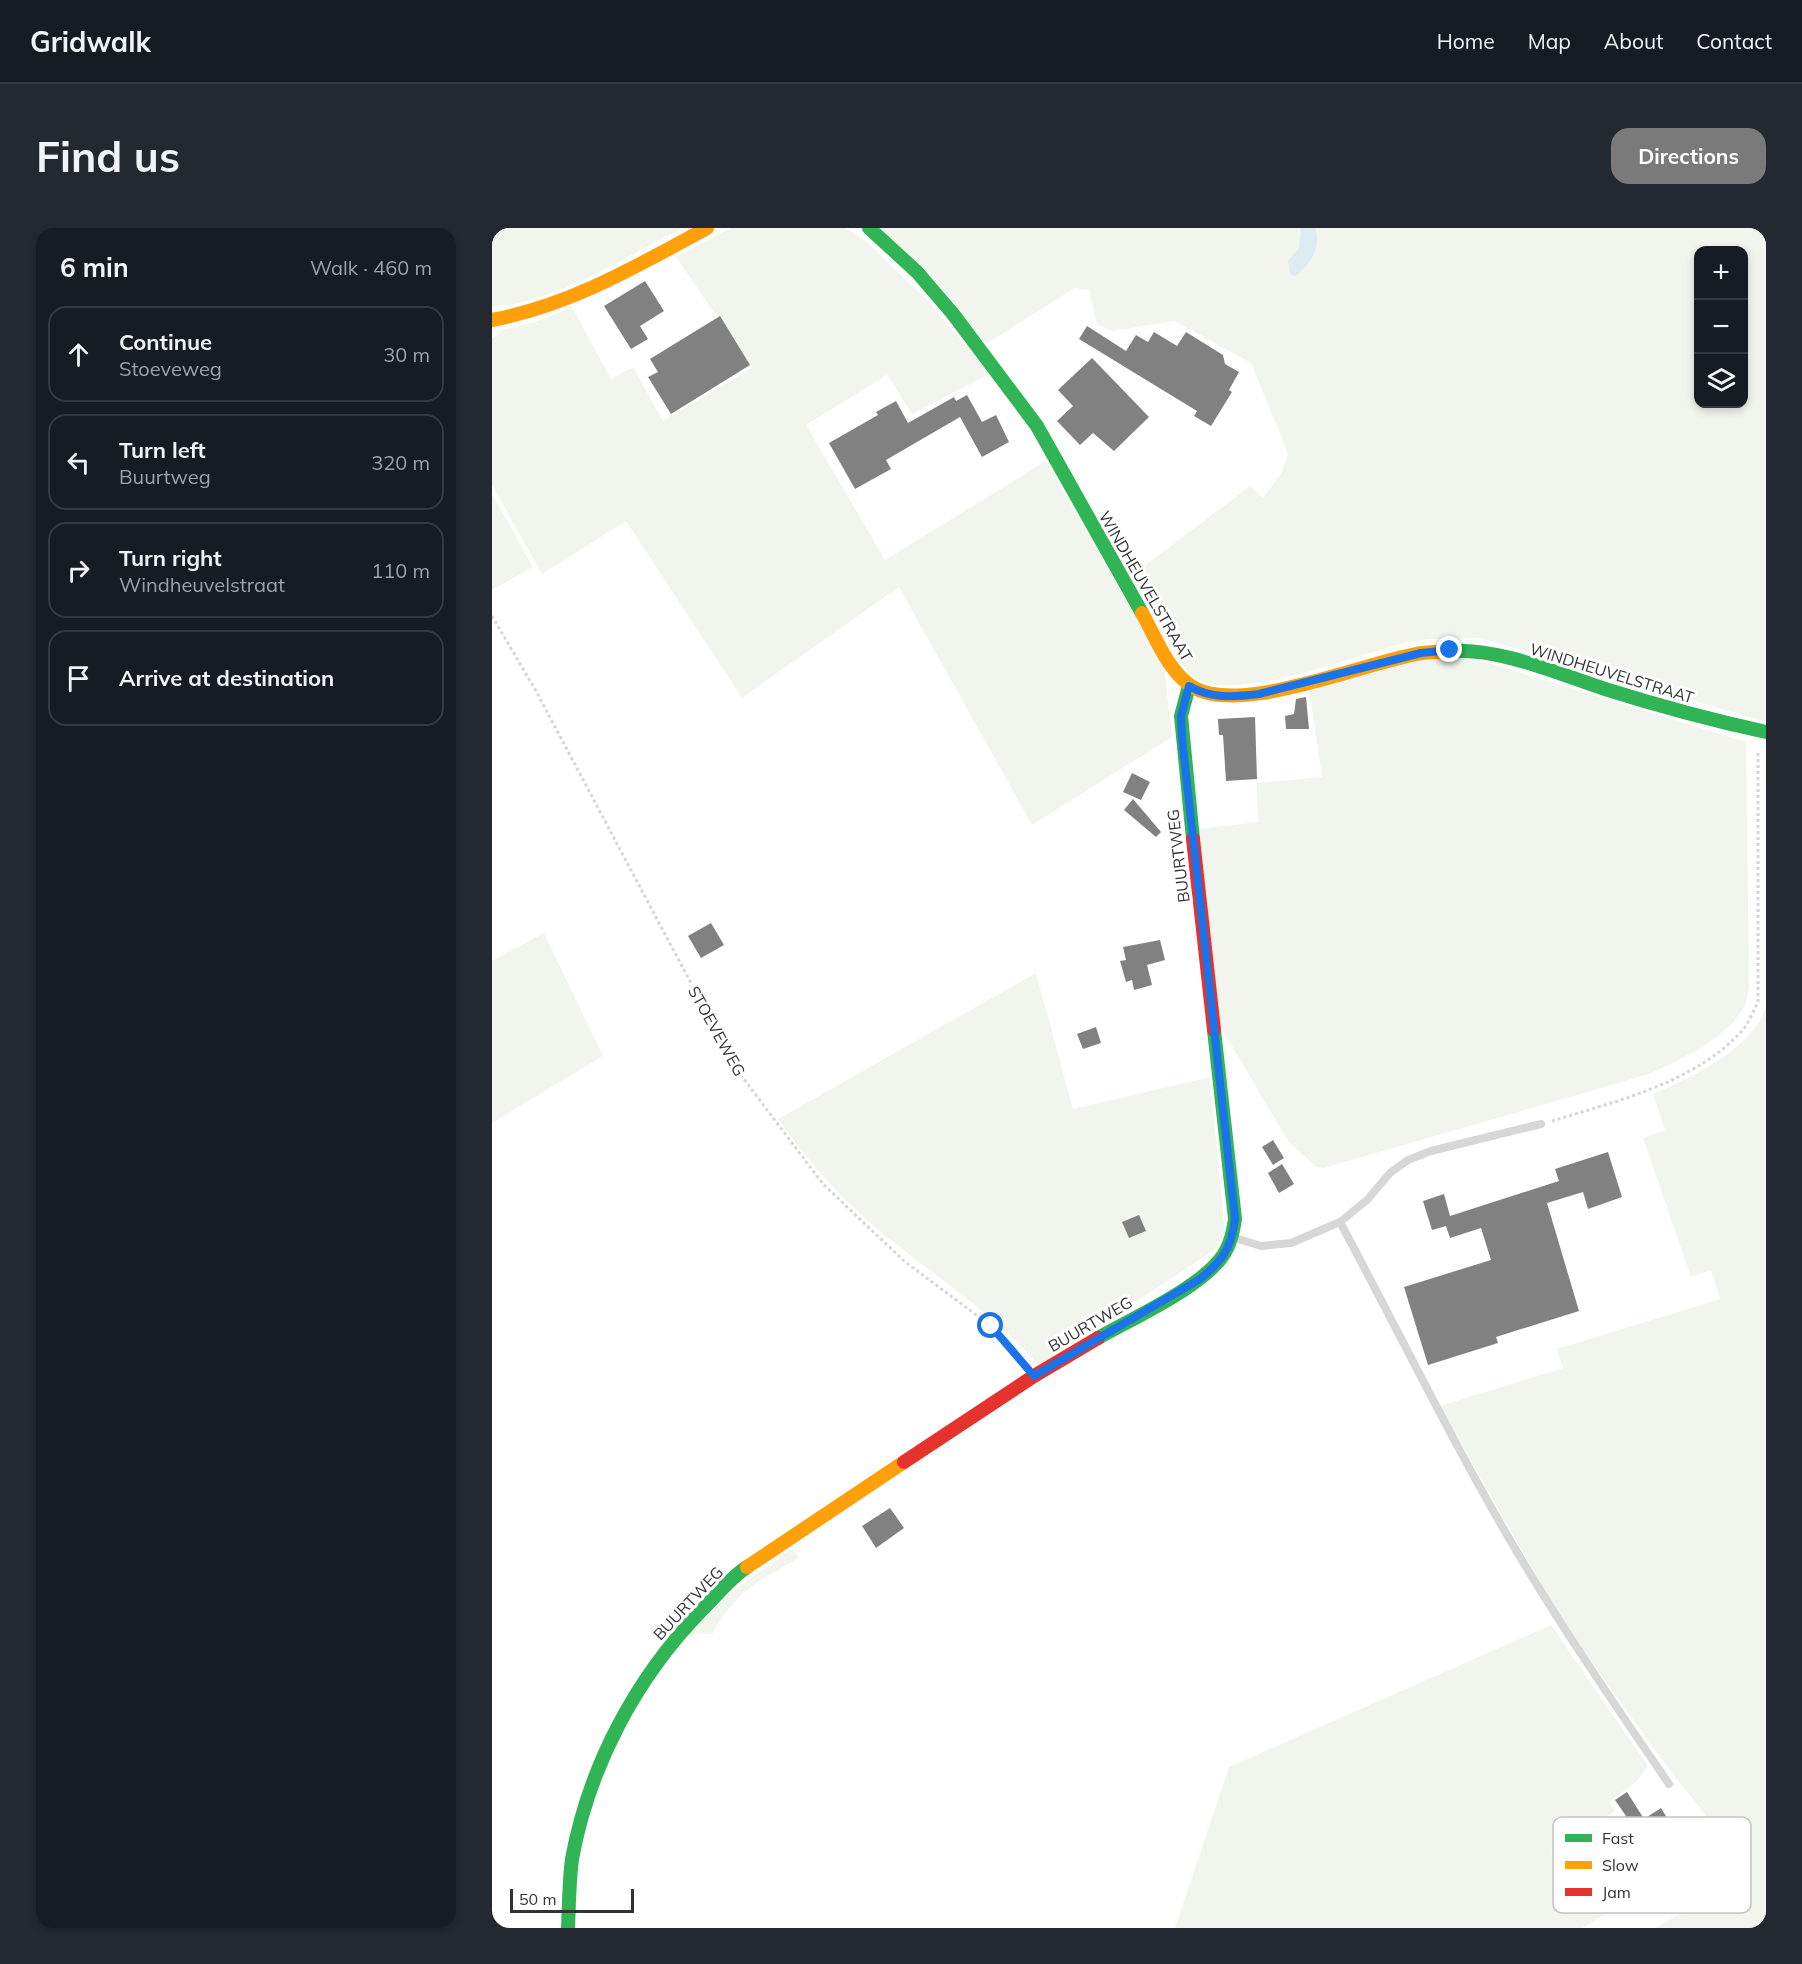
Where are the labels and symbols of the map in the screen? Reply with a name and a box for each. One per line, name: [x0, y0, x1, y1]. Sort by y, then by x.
street label: WINDHEUVELSTRAAT: [1095, 507, 1197, 665]
route end: [1436, 636, 1462, 662]
street label: WINDHEUVELSTRAAT: [1528, 639, 1697, 708]
street label: BUURTWEG: [1162, 808, 1194, 904]
street label: STOEVEWEG: [684, 983, 750, 1079]
street label: BUURTWEG: [1044, 1292, 1136, 1356]
route start: [977, 1312, 1003, 1338]
street label: BUURTWEG: [649, 1562, 727, 1644]
legend: [1553, 1817, 1751, 1913]
text: Fast: [1602, 1828, 1634, 1848]
text: Slow: [1602, 1855, 1639, 1875]
text: Jam: [1602, 1882, 1631, 1902]
scale bar: [510, 1886, 634, 1914]

